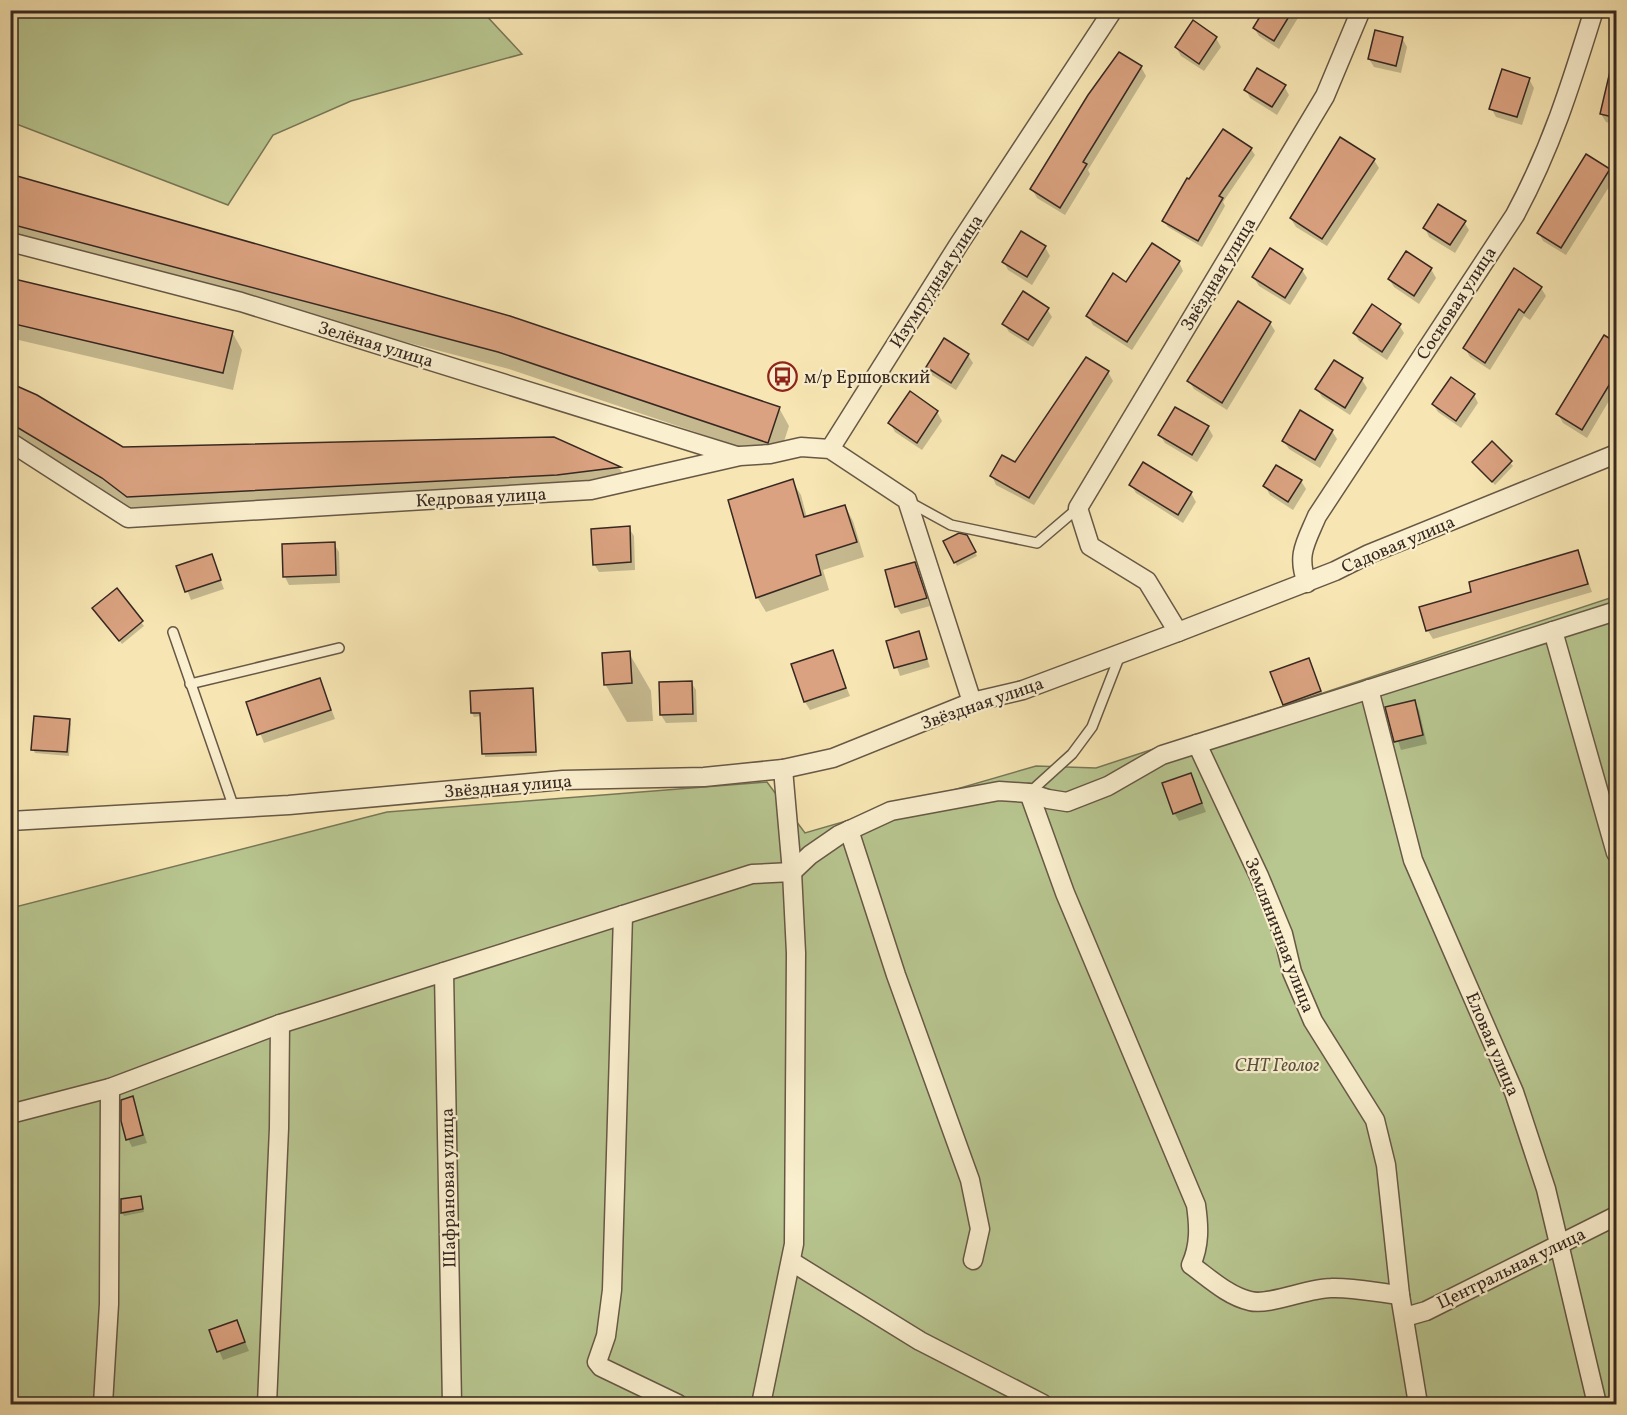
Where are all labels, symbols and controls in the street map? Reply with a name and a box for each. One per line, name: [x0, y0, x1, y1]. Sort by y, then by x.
street label: Изумрудная улица: [885, 210, 990, 353]
street label: Звёздная улица: [1176, 213, 1263, 336]
street label: Сосновая улица: [1411, 242, 1503, 365]
street label: Зелёная улица: [315, 316, 436, 375]
bus stop icon: м/р Ершовский: [767, 361, 799, 393]
place label: м/р Ершовский: [804, 366, 930, 391]
street label: Кедровая улица: [415, 483, 547, 514]
street label: Садовая улица: [1338, 510, 1459, 581]
street label: Звёздная улица: [918, 672, 1047, 737]
street label: Звёздная улица: [443, 769, 573, 806]
street label: Земляничная улица: [1237, 854, 1320, 1017]
street label: Еловая улица: [1458, 989, 1525, 1101]
park label: СНТ Геолог: [1235, 1054, 1320, 1079]
street label: Шафрановая улица: [436, 1108, 463, 1268]
street label: Центральная улица: [1433, 1222, 1590, 1316]

